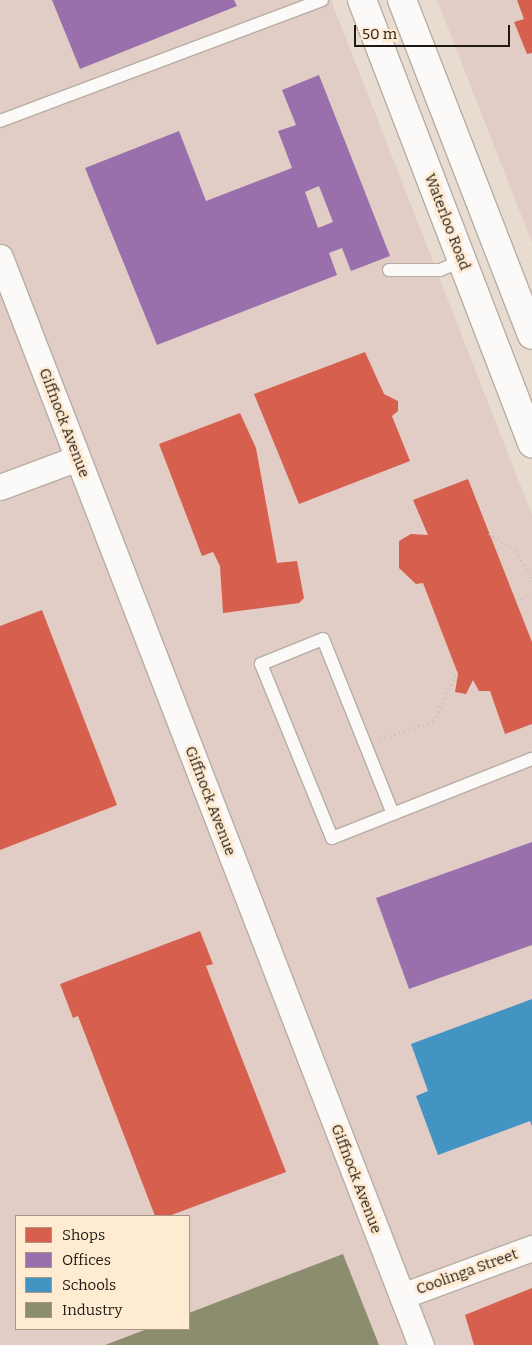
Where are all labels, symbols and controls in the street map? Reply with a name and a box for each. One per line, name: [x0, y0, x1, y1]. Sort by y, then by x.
scale bar: [357, 15, 513, 47]
text: 50 m: [362, 25, 397, 43]
street label: Waterloo Road: [420, 171, 474, 273]
street label: Giffnock Avenue: [35, 366, 93, 480]
street label: Giffnock Avenue: [181, 744, 239, 858]
street label: Giffnock Avenue: [327, 1122, 385, 1236]
legend: [15, 1215, 190, 1330]
text: Shops: [62, 1226, 105, 1244]
street label: Coolinga Street: [414, 1245, 520, 1299]
text: Offices: [62, 1251, 111, 1269]
text: Schools: [62, 1276, 116, 1294]
text: Industry: [62, 1301, 122, 1319]

